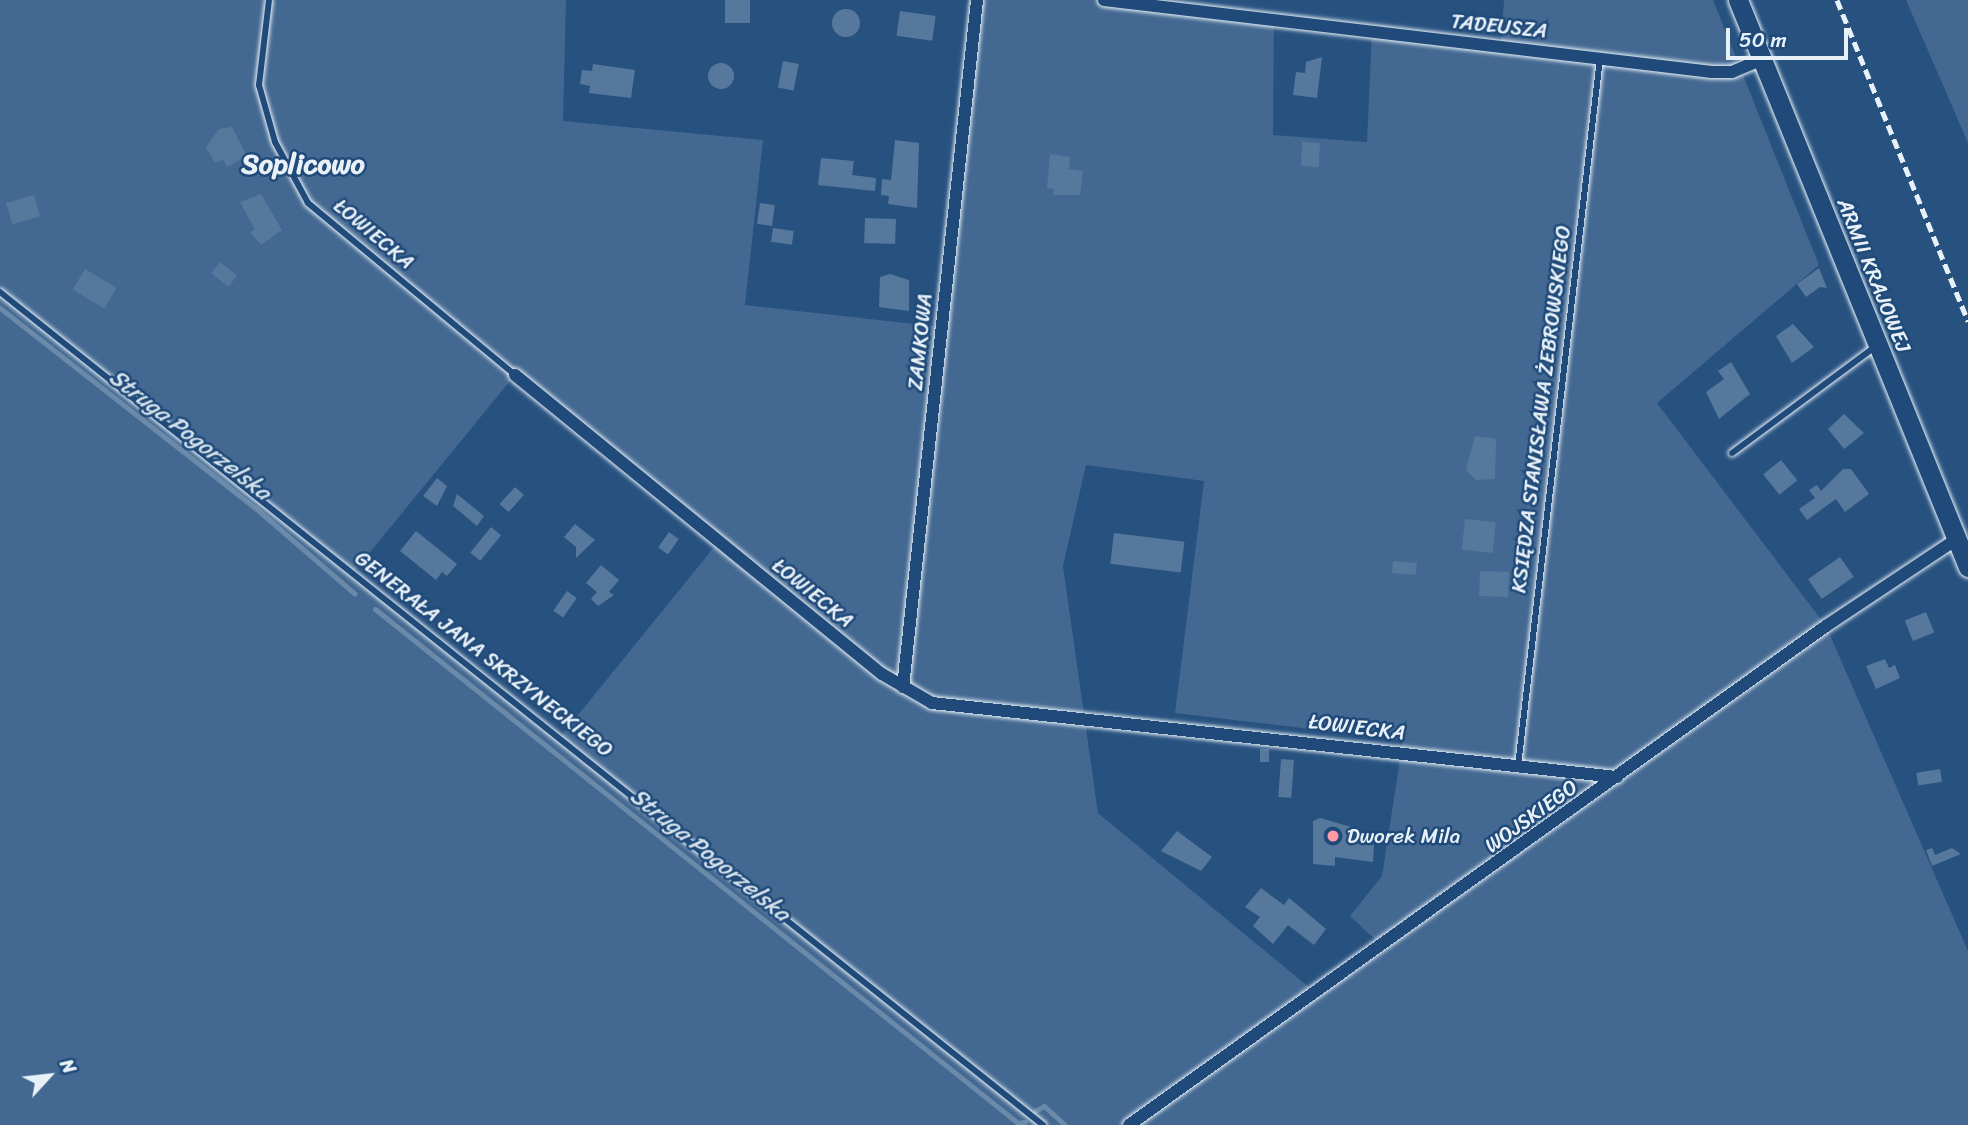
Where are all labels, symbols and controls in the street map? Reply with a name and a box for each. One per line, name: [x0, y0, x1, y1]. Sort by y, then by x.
street label: TADEUSZA: [1450, 8, 1548, 44]
scale bar: [1730, 14, 1853, 58]
text: 50 m: [1739, 21, 1787, 59]
district label: Soplicowo: [241, 147, 365, 181]
street label: ŁOWIECKA: [329, 193, 419, 275]
street label: ARMII KRAJOWEJ: [1832, 195, 1916, 355]
street label: KSIĘDZA STANISŁAWA ŻEBROWSKIEGO: [1506, 224, 1576, 594]
street label: ZAMKOWA: [902, 292, 938, 392]
water label: Struga Pogorzelska: [104, 364, 276, 506]
street label: GENERAŁA JANA SKRZYNECKIEGO: [349, 544, 619, 764]
street label: ŁOWIECKA: [767, 553, 859, 633]
street label: ŁOWIECKA: [1307, 709, 1407, 745]
street label: WOJSKIEGO: [1480, 774, 1582, 858]
water label: Struga Pogorzelska: [625, 782, 795, 928]
place label: Dworek Mila: [1347, 823, 1460, 849]
marker: Dworek Mila: [1325, 828, 1341, 844]
north arrow: [14, 1041, 84, 1111]
text: N: [50, 1053, 86, 1080]

